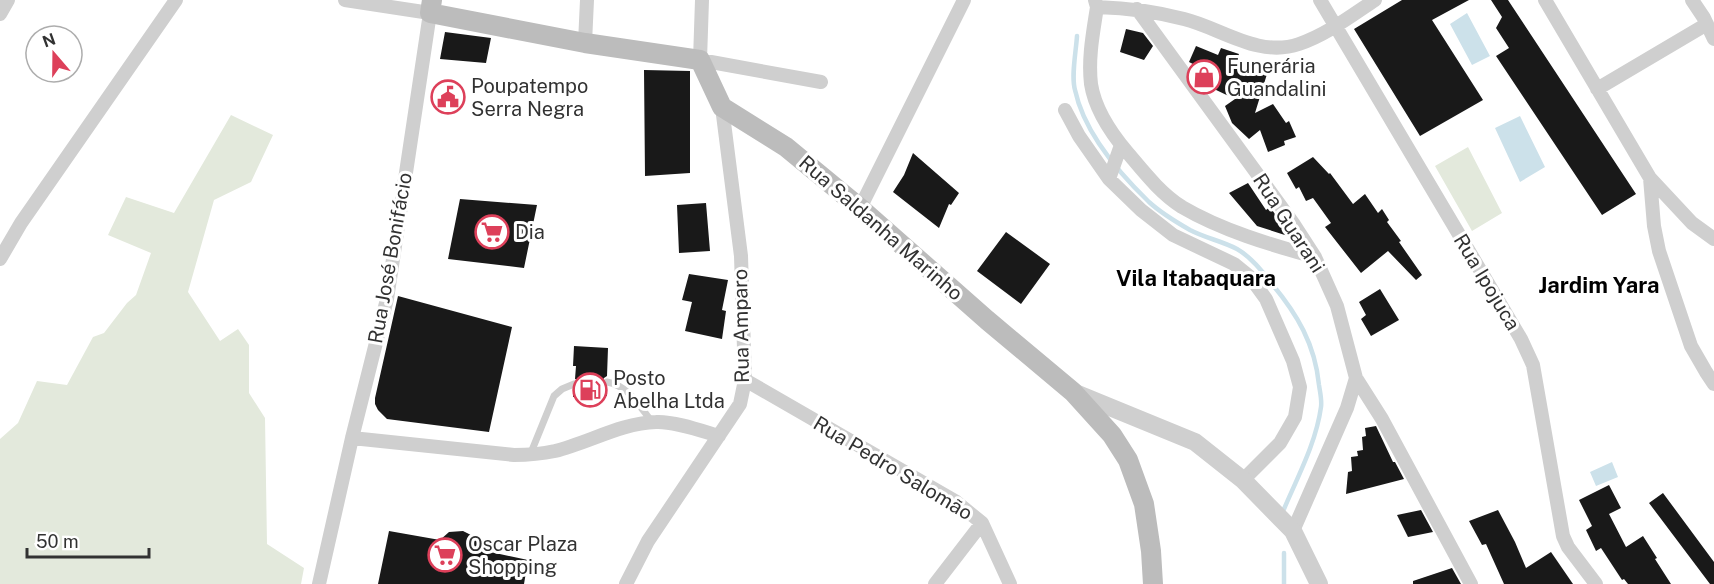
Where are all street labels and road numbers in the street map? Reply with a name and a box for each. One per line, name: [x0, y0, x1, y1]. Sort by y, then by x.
street label: Rua Saldanha Marinho: [794, 150, 968, 306]
street label: Rua Guarani: [1248, 169, 1330, 277]
street label: Rua José Bonifácio: [363, 171, 417, 345]
street label: Rua Ipojuca: [1449, 229, 1525, 335]
street label: Rua Amparo: [728, 269, 754, 383]
street label: Rua Pedro Salomão: [809, 411, 977, 525]

